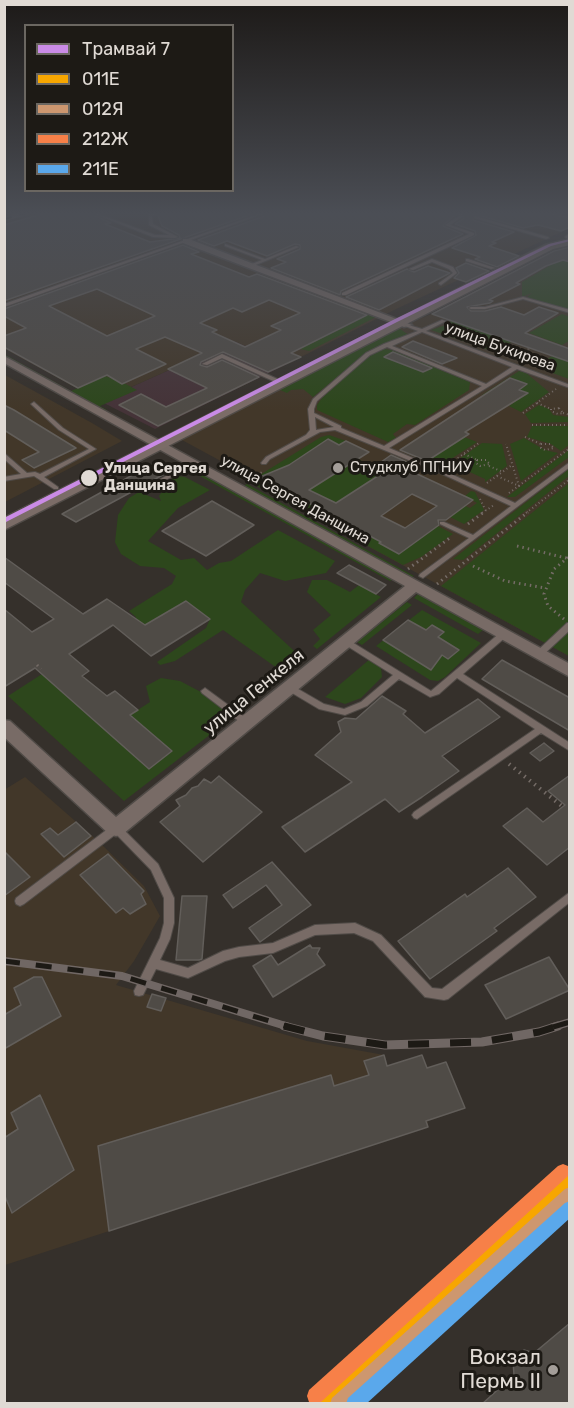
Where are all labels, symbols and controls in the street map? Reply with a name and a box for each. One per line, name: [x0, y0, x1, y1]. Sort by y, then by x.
legend: [24, 24, 234, 192]
text: Трамвай 7: [82, 38, 170, 60]
text: 011Е: [82, 68, 120, 90]
text: 012Я: [82, 98, 124, 120]
text: 212Ж: [82, 128, 129, 150]
text: 211Е: [82, 158, 119, 180]
street label: улица Букирева: [442, 319, 558, 375]
street label: улица Сергея Данщина: [217, 452, 373, 548]
place label: Студклуб ПГНИУ: [350, 459, 471, 477]
place label: Улица Сергея Данщина: [104, 460, 207, 495]
marker: Студклуб ПГНИУ: [331, 461, 345, 475]
marker: Улица Сергея Данщина: [79, 468, 99, 488]
street label: улица Генкеля: [199, 645, 309, 739]
place label: Вокзал Пермь II: [460, 1345, 541, 1395]
marker: Вокзал Пермь II: [546, 1363, 560, 1377]

